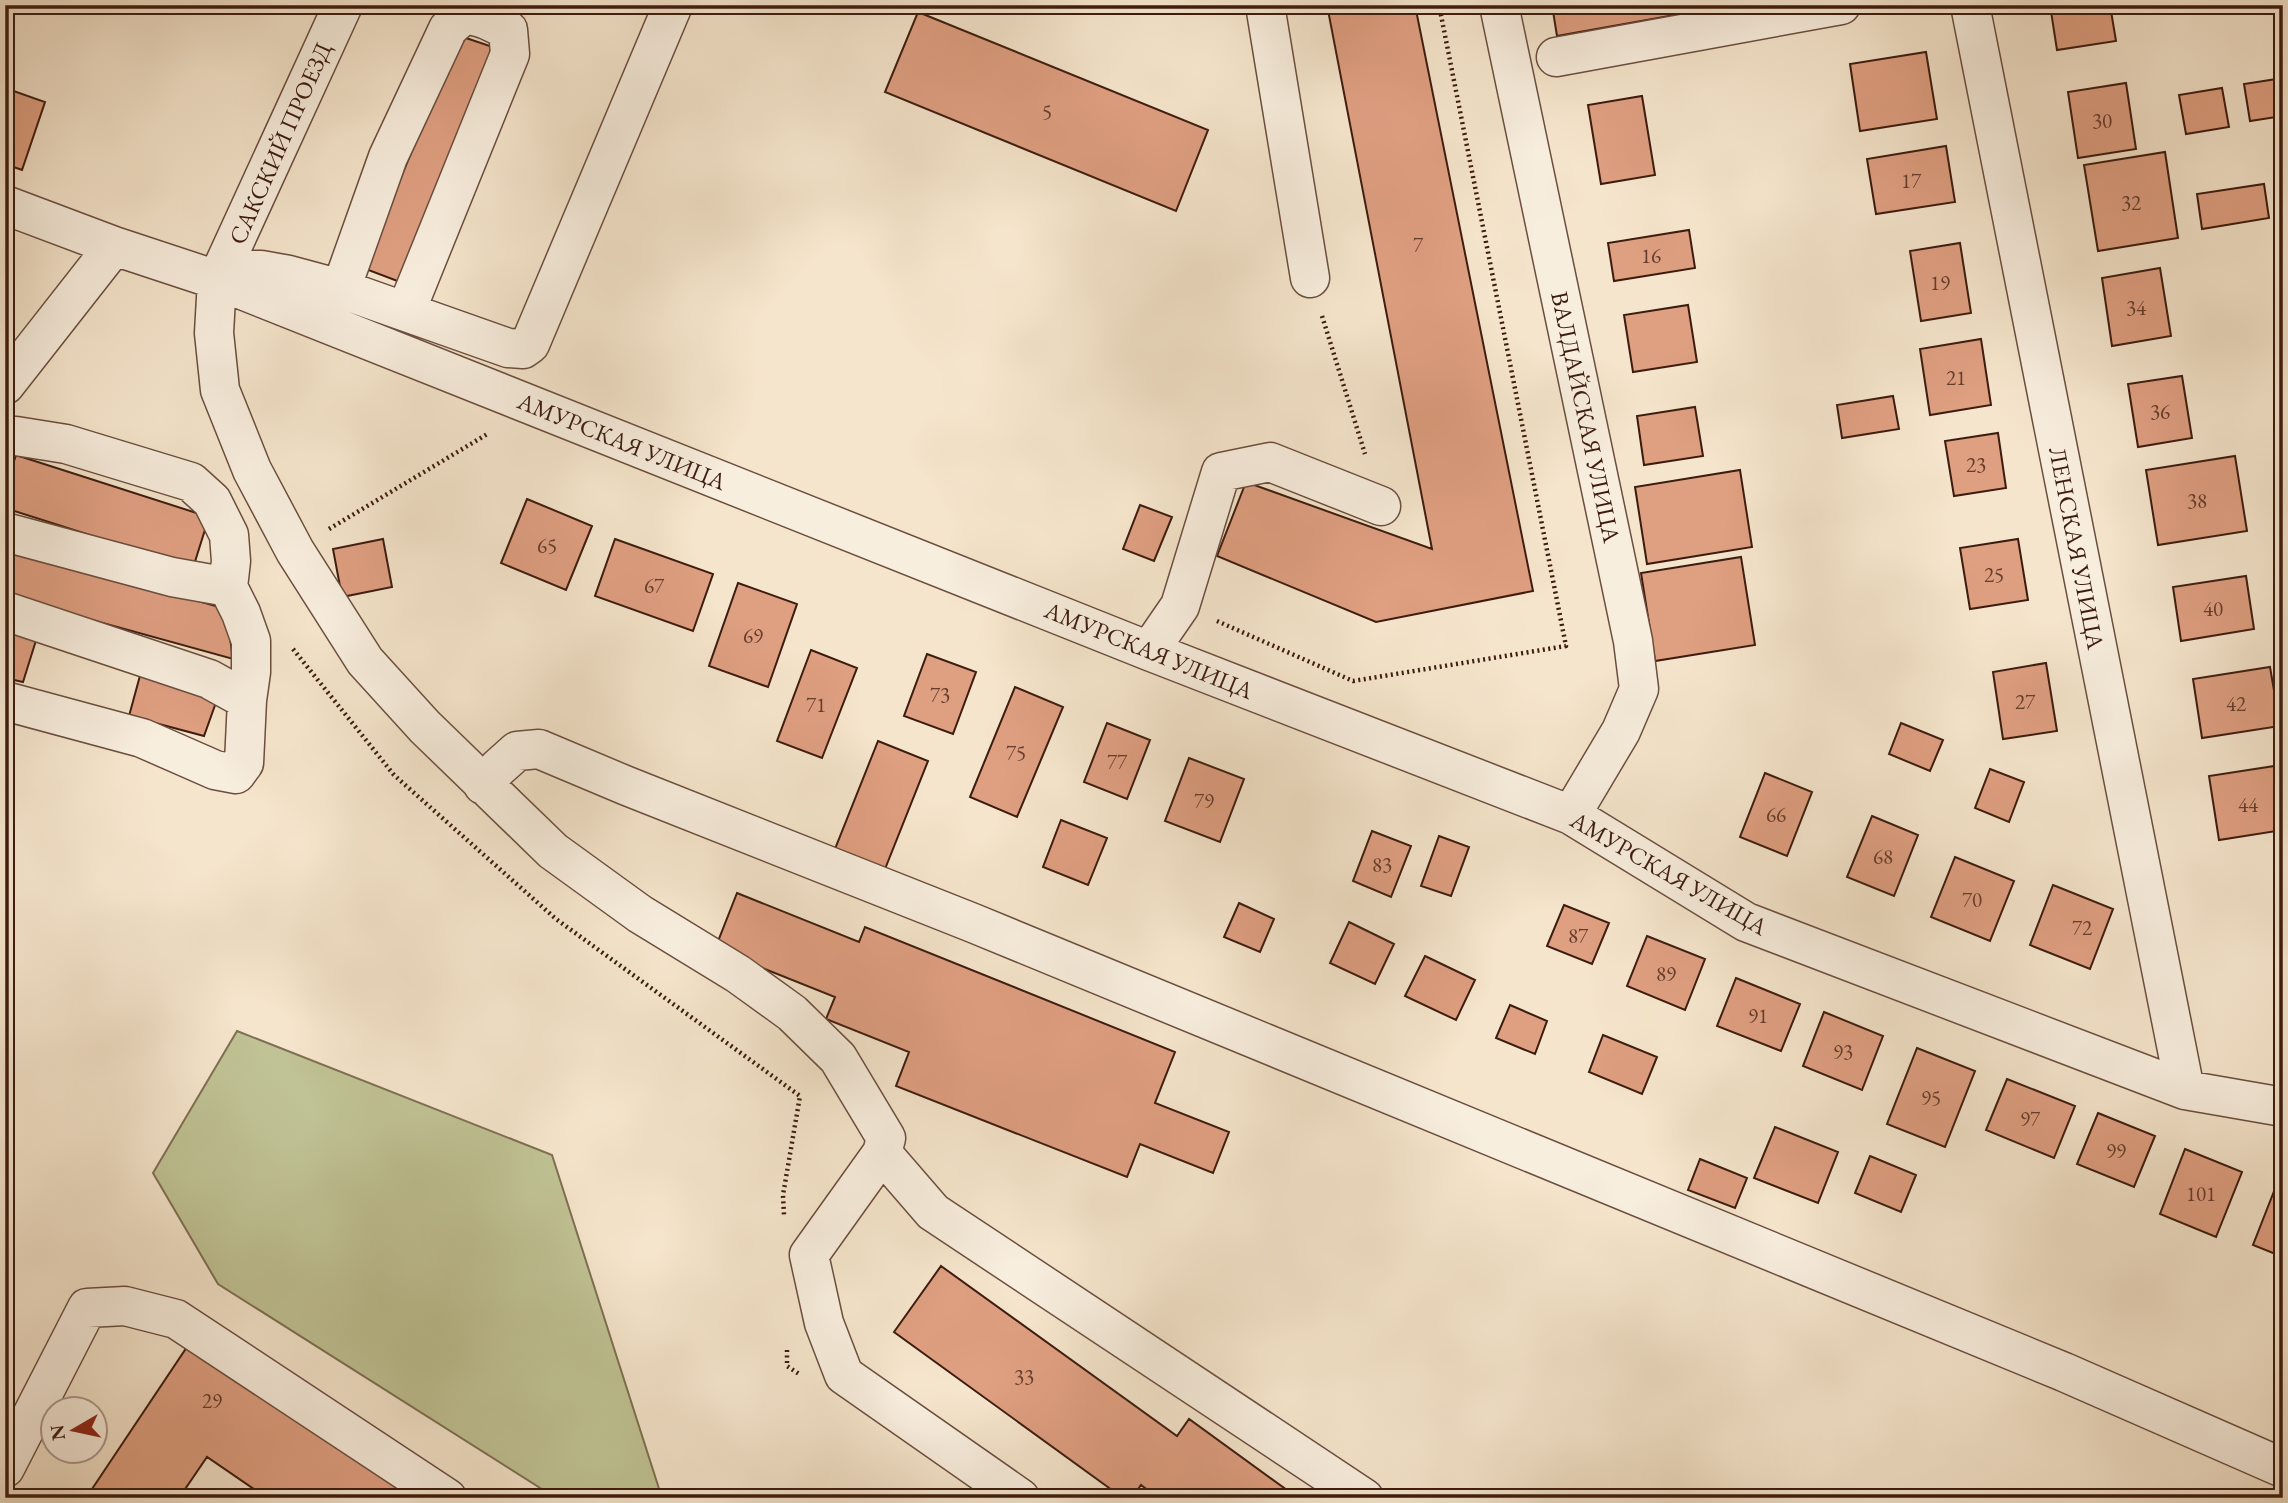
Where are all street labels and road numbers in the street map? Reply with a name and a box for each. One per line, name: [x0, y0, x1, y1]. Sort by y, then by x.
street label: САКСКИЙ ПРОЕЗД: [221, 37, 339, 249]
street label: ВАЛДАЙСКАЯ УЛИЦА: [1544, 288, 1628, 546]
street label: АМУРСКАЯ УЛИЦА: [512, 385, 731, 497]
street label: ЛЕНСКАЯ УЛИЦА: [2042, 444, 2112, 652]
street label: АМУРСКАЯ УЛИЦА: [1039, 594, 1258, 706]
street label: АМУРСКАЯ УЛИЦА: [1564, 803, 1773, 942]

